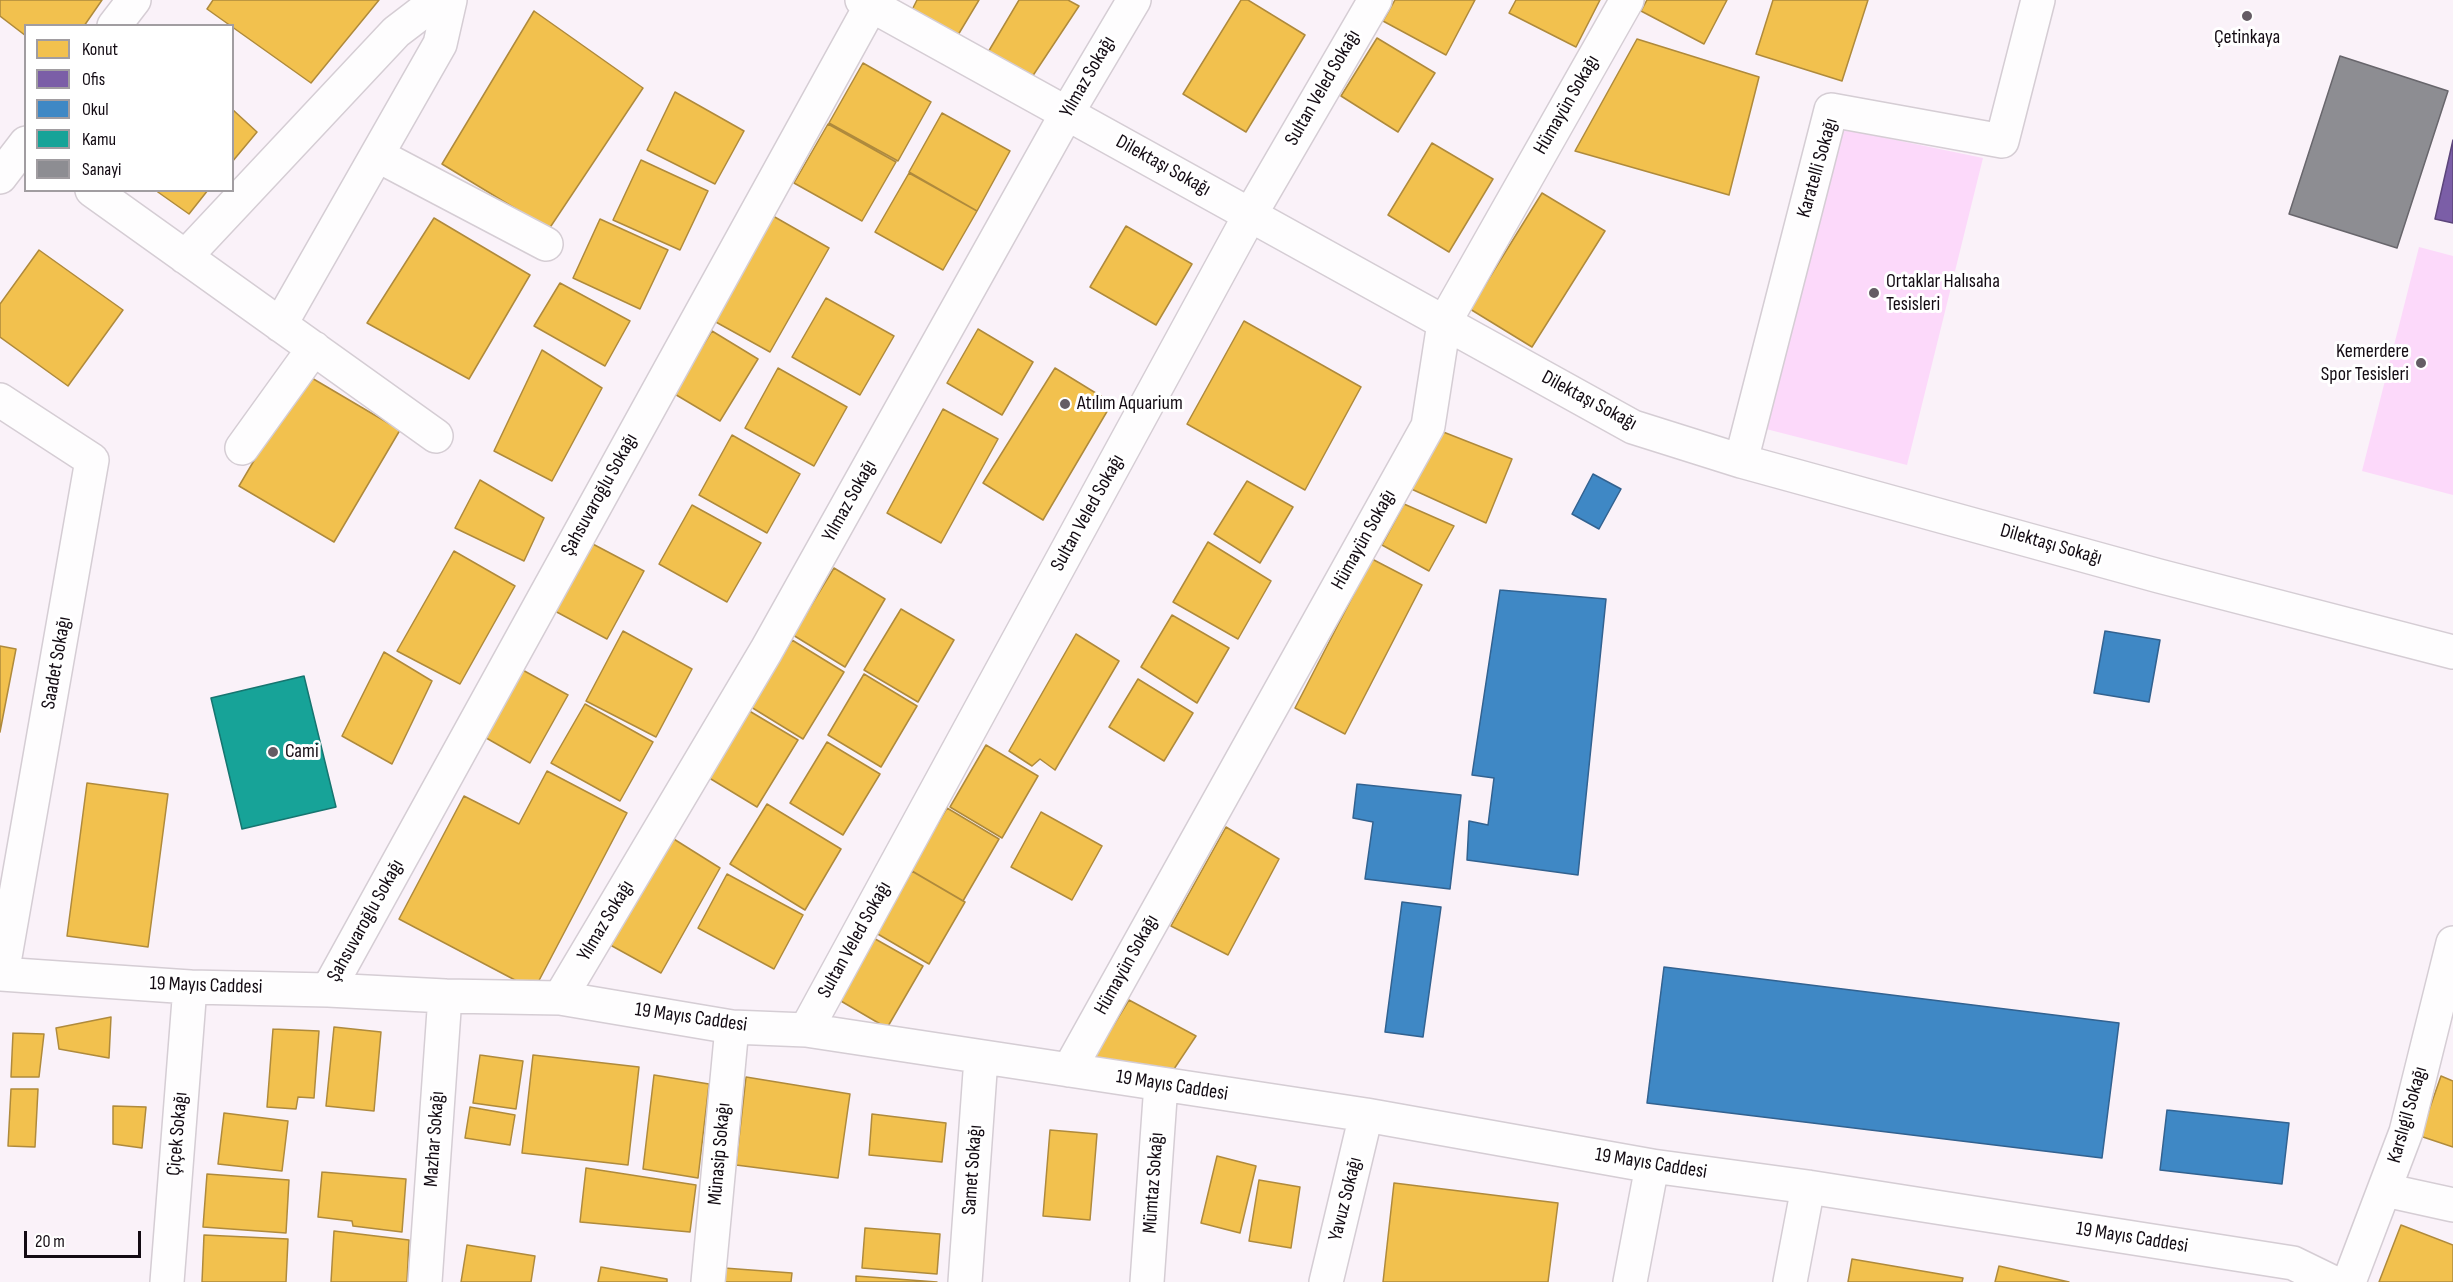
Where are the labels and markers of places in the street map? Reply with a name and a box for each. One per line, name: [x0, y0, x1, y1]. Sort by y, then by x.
marker: Çetinkaya: [2240, 9, 2254, 23]
place label: Çetinkaya: [2214, 26, 2280, 50]
place label: Ortaklar Halısaha Tesisleri: [1886, 270, 2000, 317]
marker: Ortaklar Halısaha Tesisleri: [1867, 286, 1881, 300]
place label: Kemerdere Spor Tesisleri: [2321, 340, 2409, 387]
marker: Kemerdere Spor Tesisleri: [2414, 356, 2428, 370]
place label: Atılım Aquarium: [1077, 392, 1183, 416]
marker: Atılım Aquarium: [1058, 397, 1072, 411]
place label: Cami: [285, 740, 319, 764]
marker: Cami: [266, 745, 280, 759]

